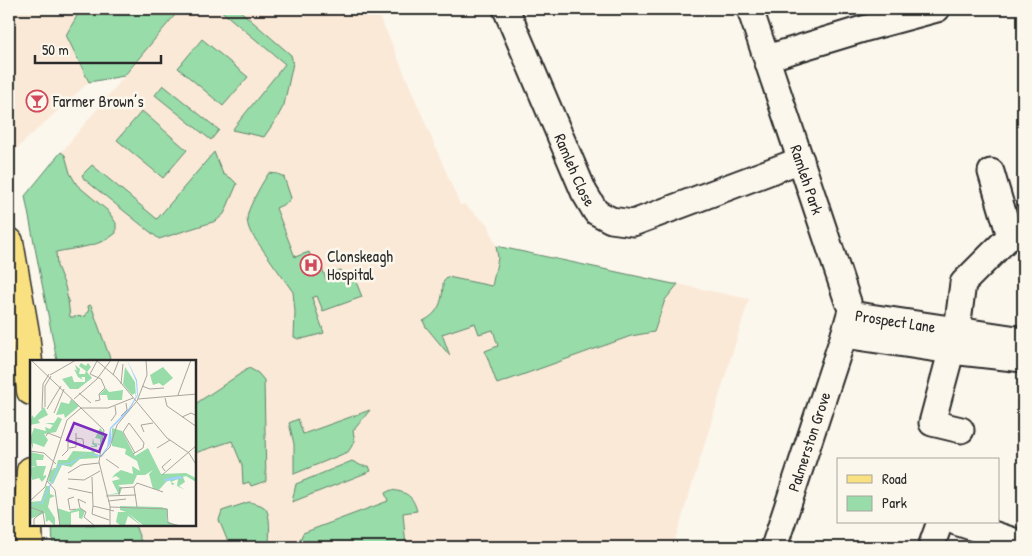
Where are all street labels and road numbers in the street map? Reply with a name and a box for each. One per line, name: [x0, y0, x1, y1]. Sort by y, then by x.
street label: Ramleh Close: [549, 130, 601, 211]
street label: Ramleh Park: [785, 142, 829, 218]
street label: Prospect Lane: [854, 304, 938, 338]
street label: Palmerston Grove: [782, 388, 836, 494]

